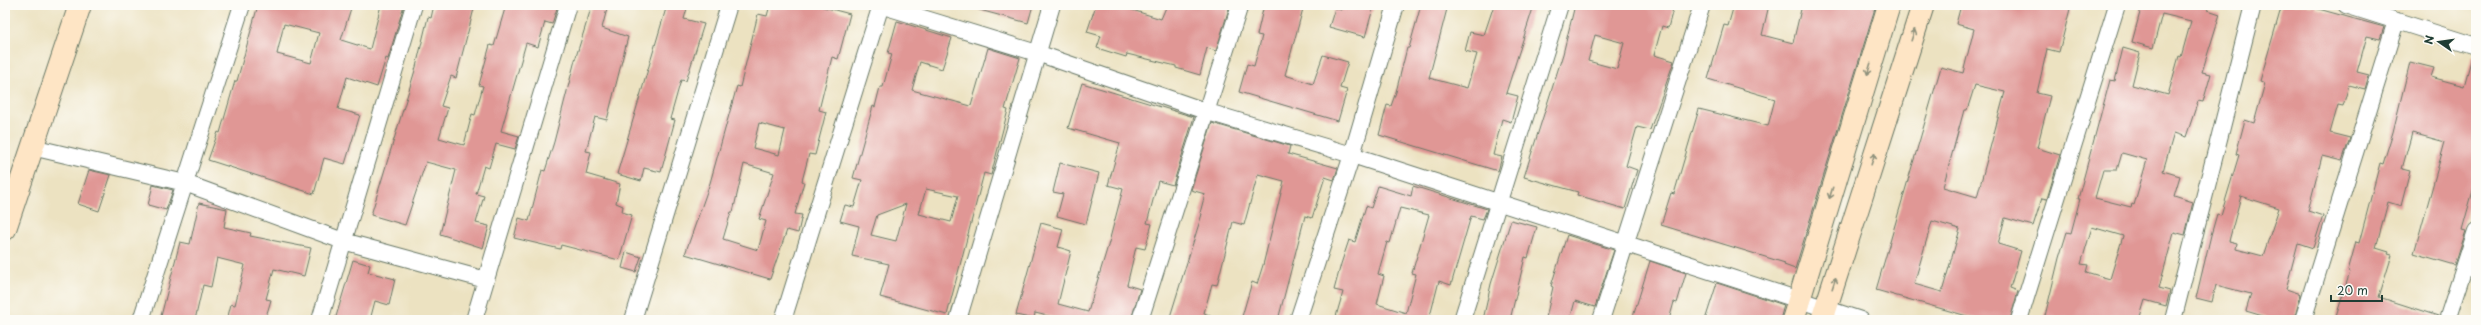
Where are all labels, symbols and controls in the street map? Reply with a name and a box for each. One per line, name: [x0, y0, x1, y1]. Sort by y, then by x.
north arrow: [2419, 22, 2459, 62]
one-way arrow: [1910, 30, 1918, 42]
text: N: [2420, 33, 2438, 46]
one-way arrow: [1865, 62, 1872, 75]
one-way arrow: [1870, 153, 1878, 165]
one-way arrow: [1827, 187, 1834, 200]
one-way arrow: [1830, 277, 1838, 289]
scale bar: [2331, 277, 2382, 303]
text: 20 m: [2337, 281, 2368, 299]

